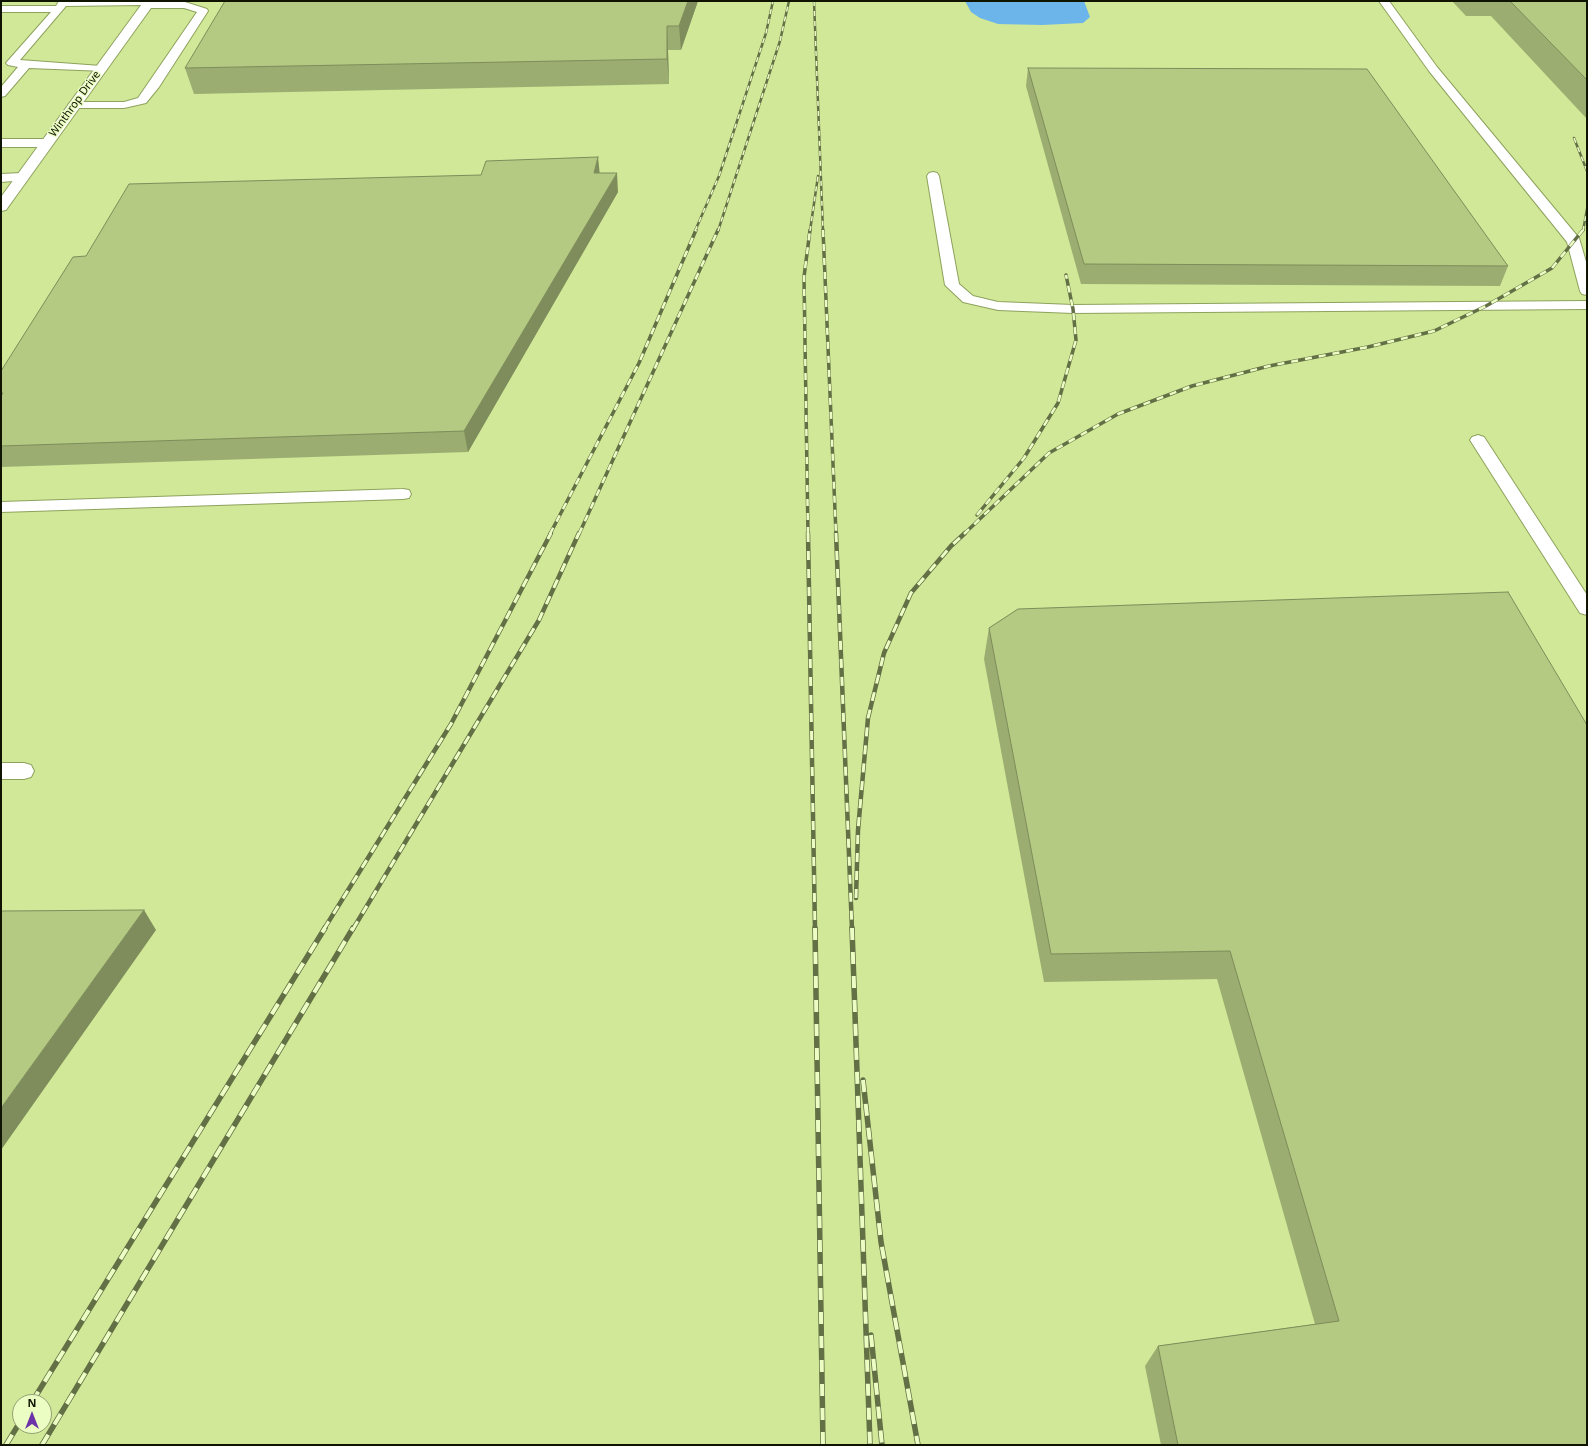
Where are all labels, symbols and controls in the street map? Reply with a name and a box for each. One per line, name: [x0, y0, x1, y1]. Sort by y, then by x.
street label: Winthrop Drive: [47, 68, 103, 140]
north arrow: [12, 1394, 52, 1434]
text: N: [28, 1395, 36, 1410]

